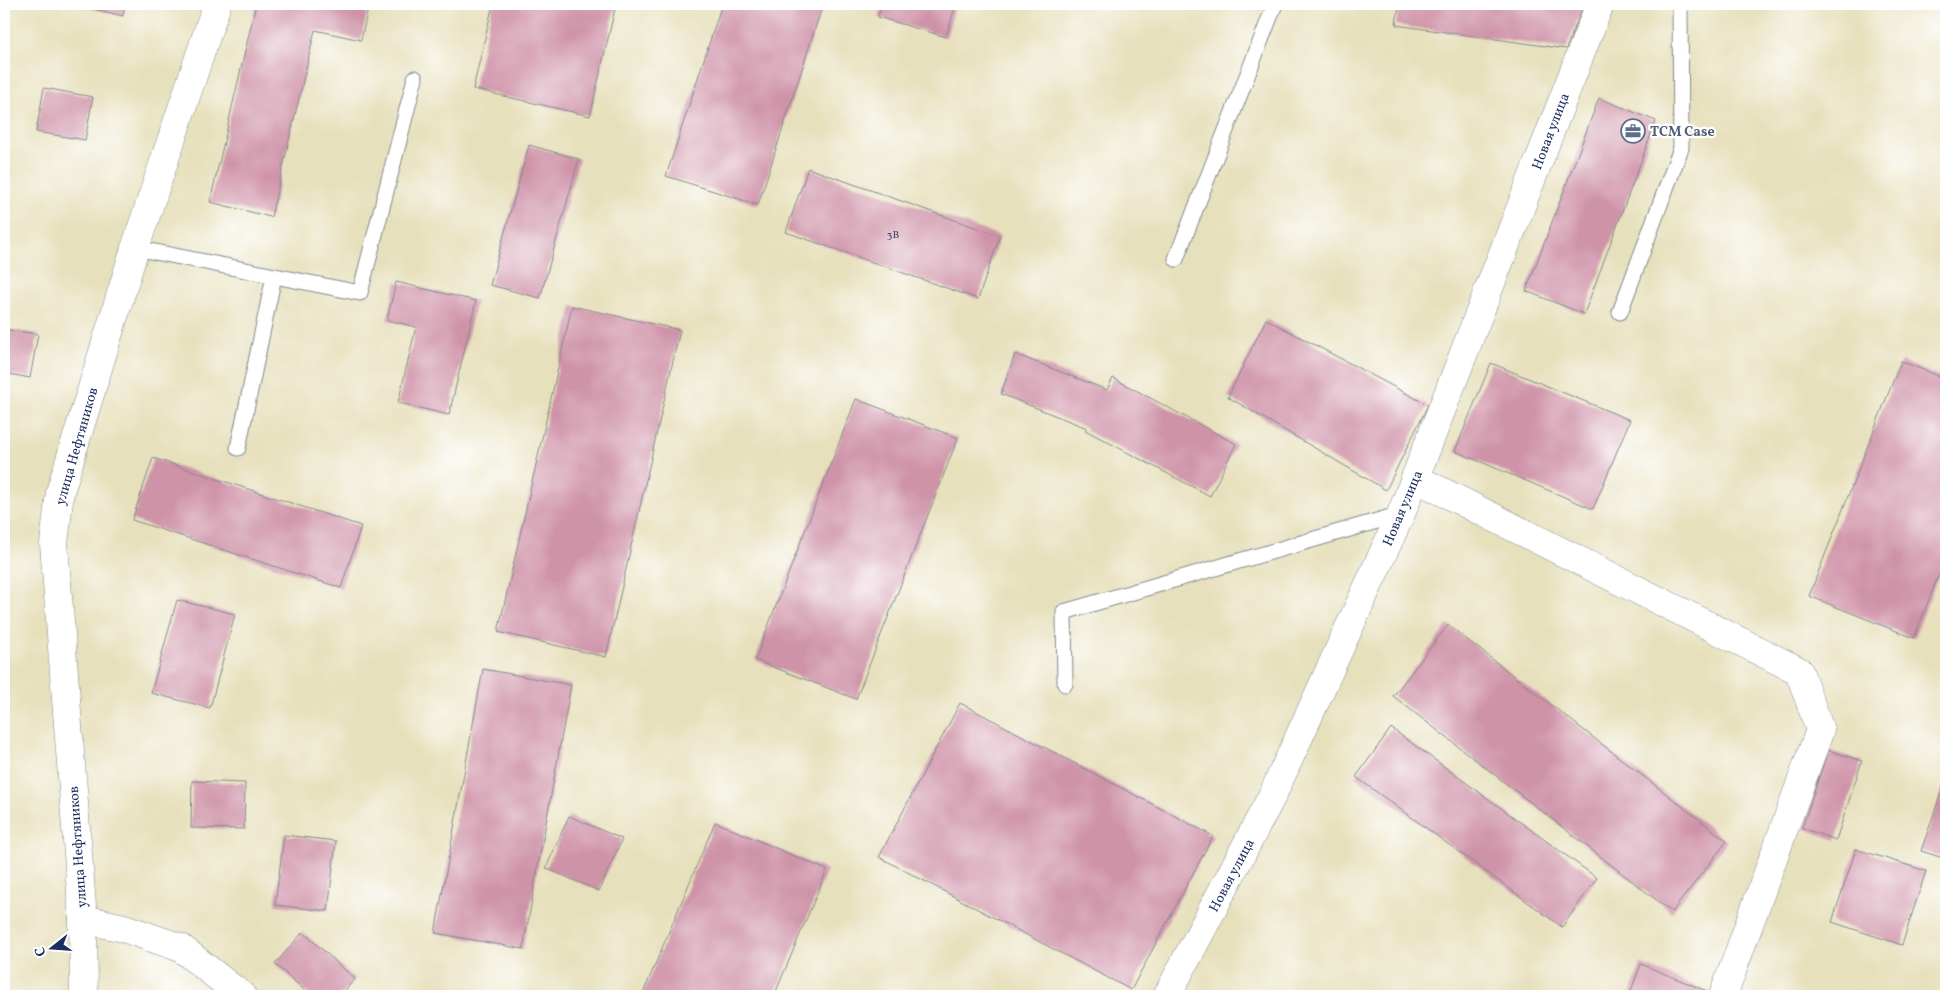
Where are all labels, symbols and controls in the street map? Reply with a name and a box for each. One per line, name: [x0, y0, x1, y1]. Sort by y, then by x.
street label: Новая улица: [1528, 90, 1575, 173]
office icon: ТСМ Case: [1620, 118, 1646, 144]
place label: ТСМ Case: [1650, 123, 1715, 142]
house number: 3В: [887, 228, 899, 243]
street label: улица Нефтяников: [52, 385, 103, 508]
street label: Новая улица: [1379, 468, 1428, 549]
street label: улица Нефтяников: [65, 785, 92, 908]
street label: Новая улица: [1205, 836, 1260, 916]
north arrow: [28, 922, 78, 972]
text: С: [31, 944, 51, 958]

